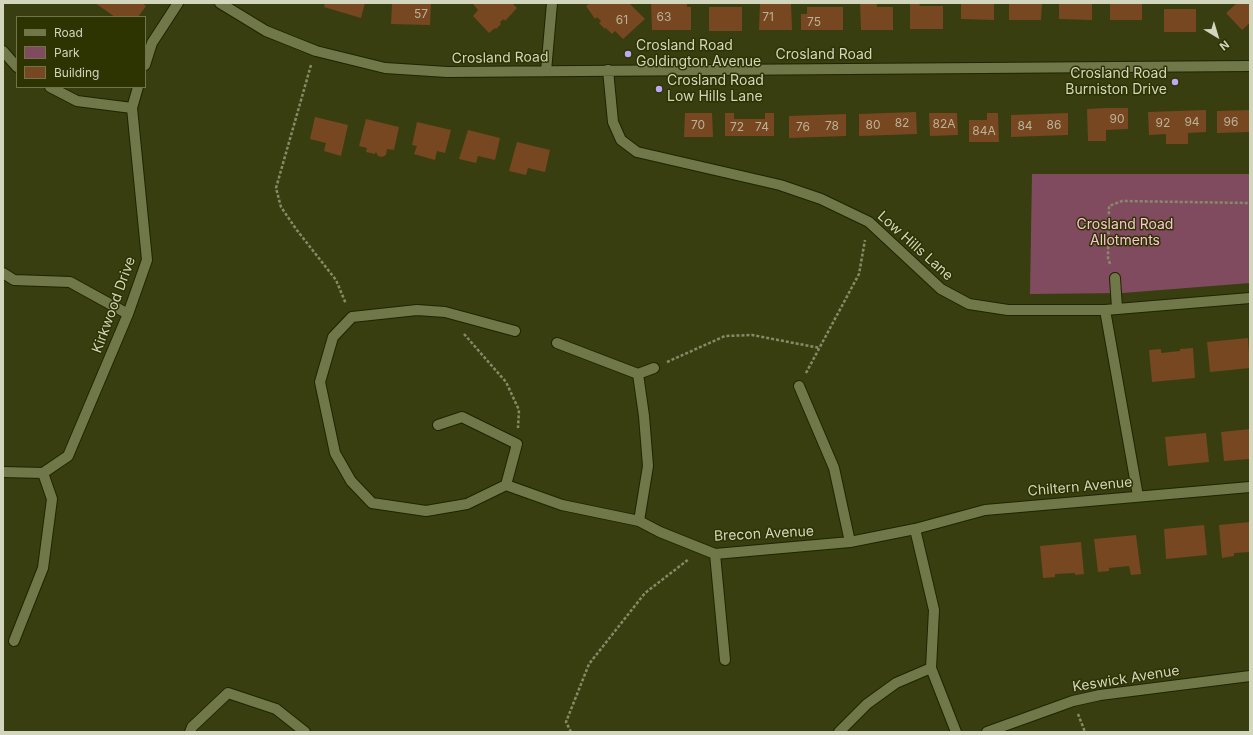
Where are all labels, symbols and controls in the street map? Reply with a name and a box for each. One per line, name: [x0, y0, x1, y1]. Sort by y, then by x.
house number: 57: [414, 7, 428, 21]
house number: 63: [657, 10, 671, 24]
house number: 71: [762, 10, 774, 24]
house number: 61: [616, 13, 628, 27]
house number: 75: [807, 15, 821, 29]
legend: [16, 16, 146, 88]
north arrow: [1197, 16, 1237, 56]
text: Road: [54, 25, 83, 40]
text: N: [1217, 37, 1232, 54]
place label: Crosland Road Goldington Avenue: [636, 38, 761, 70]
text: Park: [54, 45, 80, 60]
street label: Crosland Road: [776, 47, 872, 63]
street label: Crosland Road: [451, 49, 549, 67]
marker: Crosland Road Goldington Avenue: [623, 49, 633, 59]
text: Building: [54, 65, 99, 80]
place label: Crosland Road Burniston Drive: [1065, 66, 1167, 98]
place label: Crosland Road Low Hills Lane: [667, 73, 764, 106]
marker: Crosland Road Burniston Drive: [1170, 77, 1180, 87]
marker: Crosland Road Low Hills Lane: [654, 84, 664, 94]
house number: 90: [1109, 112, 1125, 126]
house number: 94: [1184, 115, 1200, 129]
house number: 96: [1224, 115, 1238, 129]
house number: 82: [895, 116, 909, 130]
house number: 92: [1156, 116, 1170, 130]
house number: 82A: [932, 117, 956, 131]
house number: 70: [691, 118, 705, 132]
house number: 80: [866, 118, 880, 132]
house number: 86: [1047, 118, 1061, 132]
house number: 78: [825, 119, 839, 133]
house number: 84: [1017, 119, 1033, 133]
house number: 72: [730, 120, 744, 134]
house number: 74: [755, 120, 769, 134]
house number: 76: [796, 120, 810, 134]
house number: 84A: [972, 124, 996, 138]
street label: Low Hills Lane: [874, 208, 956, 284]
park label: Crosland Road Allotments: [1077, 217, 1173, 250]
street label: Kirkwood Drive: [89, 254, 139, 356]
street label: Chiltern Avenue: [1027, 474, 1133, 500]
street label: Brecon Avenue: [714, 523, 814, 545]
street label: Keswick Avenue: [1071, 662, 1181, 696]

